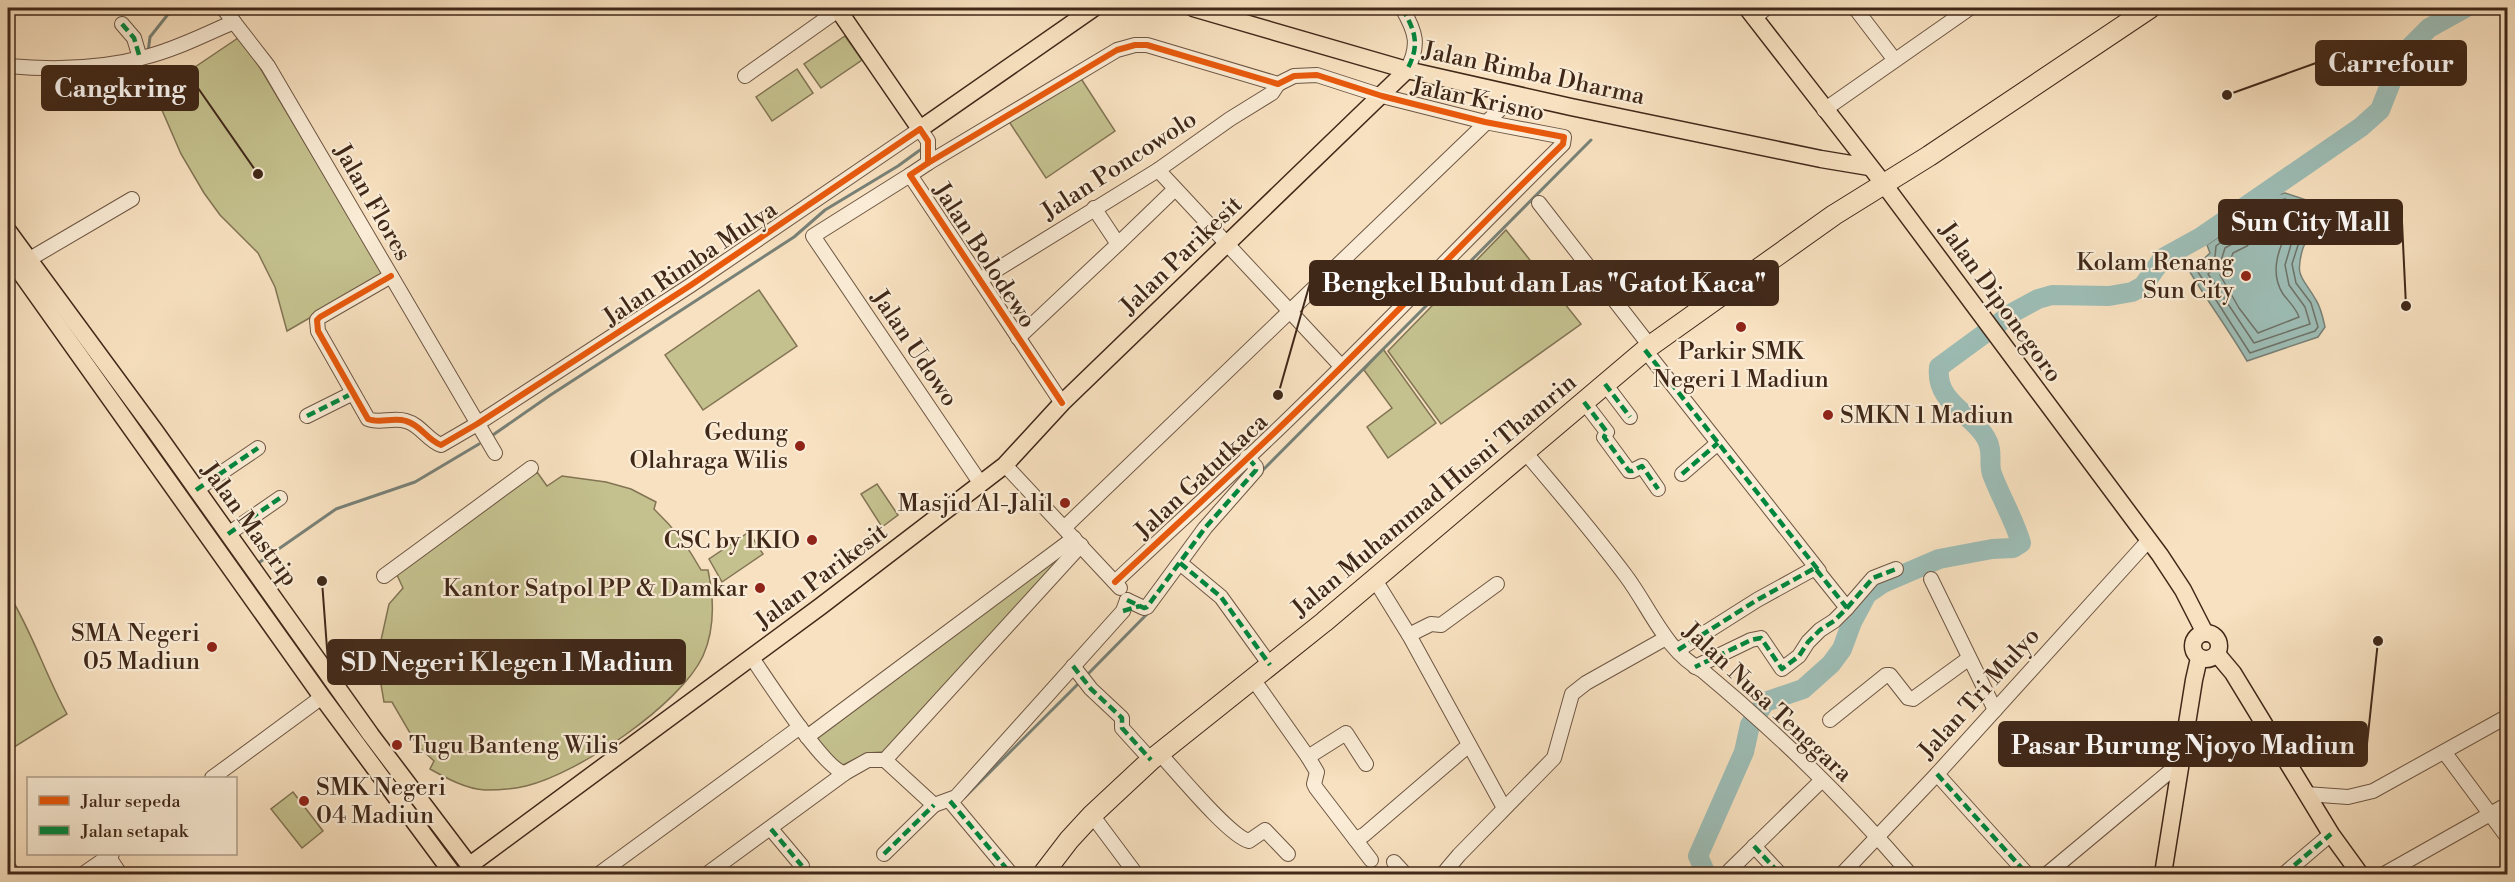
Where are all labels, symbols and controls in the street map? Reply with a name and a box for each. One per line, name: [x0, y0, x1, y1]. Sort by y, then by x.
street label: Jalan Rimba Dharma: [1419, 36, 1648, 112]
callout: Carrefour: [2316, 41, 2466, 85]
text: Carrefour: [2328, 48, 2454, 80]
callout: Cangkring: [42, 66, 198, 110]
street label: Jalan Krisno: [1407, 71, 1547, 129]
text: Cangkring: [54, 73, 187, 105]
street label: Jalan Poncowolo: [1035, 105, 1203, 228]
street label: Jalan Flores: [326, 138, 418, 266]
street label: Jalan Bolodewo: [925, 176, 1042, 334]
street label: Jalan Parikesit: [1114, 190, 1249, 322]
street label: Jalan Rimba Mulya: [597, 194, 784, 334]
callout: Sun City Mall: [2219, 200, 2402, 244]
text: Sun City Mall: [2231, 207, 2391, 239]
street label: Jalan Diponegoro: [1931, 216, 2068, 389]
place label: Kolam Renang Sun City: [2076, 248, 2235, 306]
callout: Bengkel Bubut dan Las "Gatot Kaca": [1310, 261, 1778, 305]
text: Bengkel Bubut dan Las "Gatot Kaca": [1322, 268, 1766, 300]
marker: Kolam Renang Sun City: [2239, 269, 2253, 283]
street label: Jalan Udowo: [864, 284, 964, 413]
marker: Parkir SMK Negeri 1 Madiun: [1734, 320, 1748, 334]
place label: Parkir SMK Negeri 1 Madiun: [1653, 337, 1829, 395]
street label: Jalan Muhammad Husni Thamrin: [1285, 368, 1583, 624]
place label: SMKN 1 Madiun: [1840, 401, 2013, 431]
street label: Jalan Gatutkaca: [1128, 407, 1275, 547]
marker: SMKN 1 Madiun: [1821, 408, 1835, 422]
place label: Gedung Olahraga Wilis: [629, 418, 789, 476]
marker: Gedung Olahraga Wilis: [793, 439, 807, 453]
street label: Jalan Mastrip: [194, 456, 304, 592]
place label: Masjid Al-Jalil: [898, 489, 1053, 519]
marker: Masjid Al-Jalil: [1058, 496, 1072, 510]
street label: Jalan Parikesit: [749, 517, 894, 637]
place label: CSC by IKIO: [664, 526, 800, 556]
marker: CSC by IKIO: [805, 533, 819, 547]
place label: Kantor Satpol PP & Damkar: [443, 574, 748, 604]
marker: Kantor Satpol PP & Damkar: [753, 581, 767, 595]
street label: Jalan Nusa Tenggara: [1676, 616, 1859, 789]
place label: SMA Negeri 05 Madiun: [71, 619, 200, 677]
street label: Jalan Tri Mulyo: [1912, 622, 2047, 767]
marker: SMA Negeri 05 Madiun: [205, 640, 219, 654]
callout: SD Negeri Klegen 1 Madiun: [328, 640, 685, 684]
text: SD Negeri Klegen 1 Madiun: [341, 647, 673, 679]
callout: Pasar Burung Njoyo Madiun: [1999, 722, 2367, 766]
text: Pasar Burung Njoyo Madiun: [2011, 730, 2355, 762]
place label: Tugu Banteng Wilis: [409, 731, 618, 761]
marker: Tugu Banteng Wilis: [390, 738, 404, 752]
place label: SMK Negeri 04 Madiun: [316, 773, 446, 831]
legend: [27, 777, 237, 855]
text: Jalur sepeda: [80, 790, 182, 813]
marker: SMK Negeri 04 Madiun: [297, 794, 311, 808]
text: Jalan setapak: [80, 820, 190, 843]

